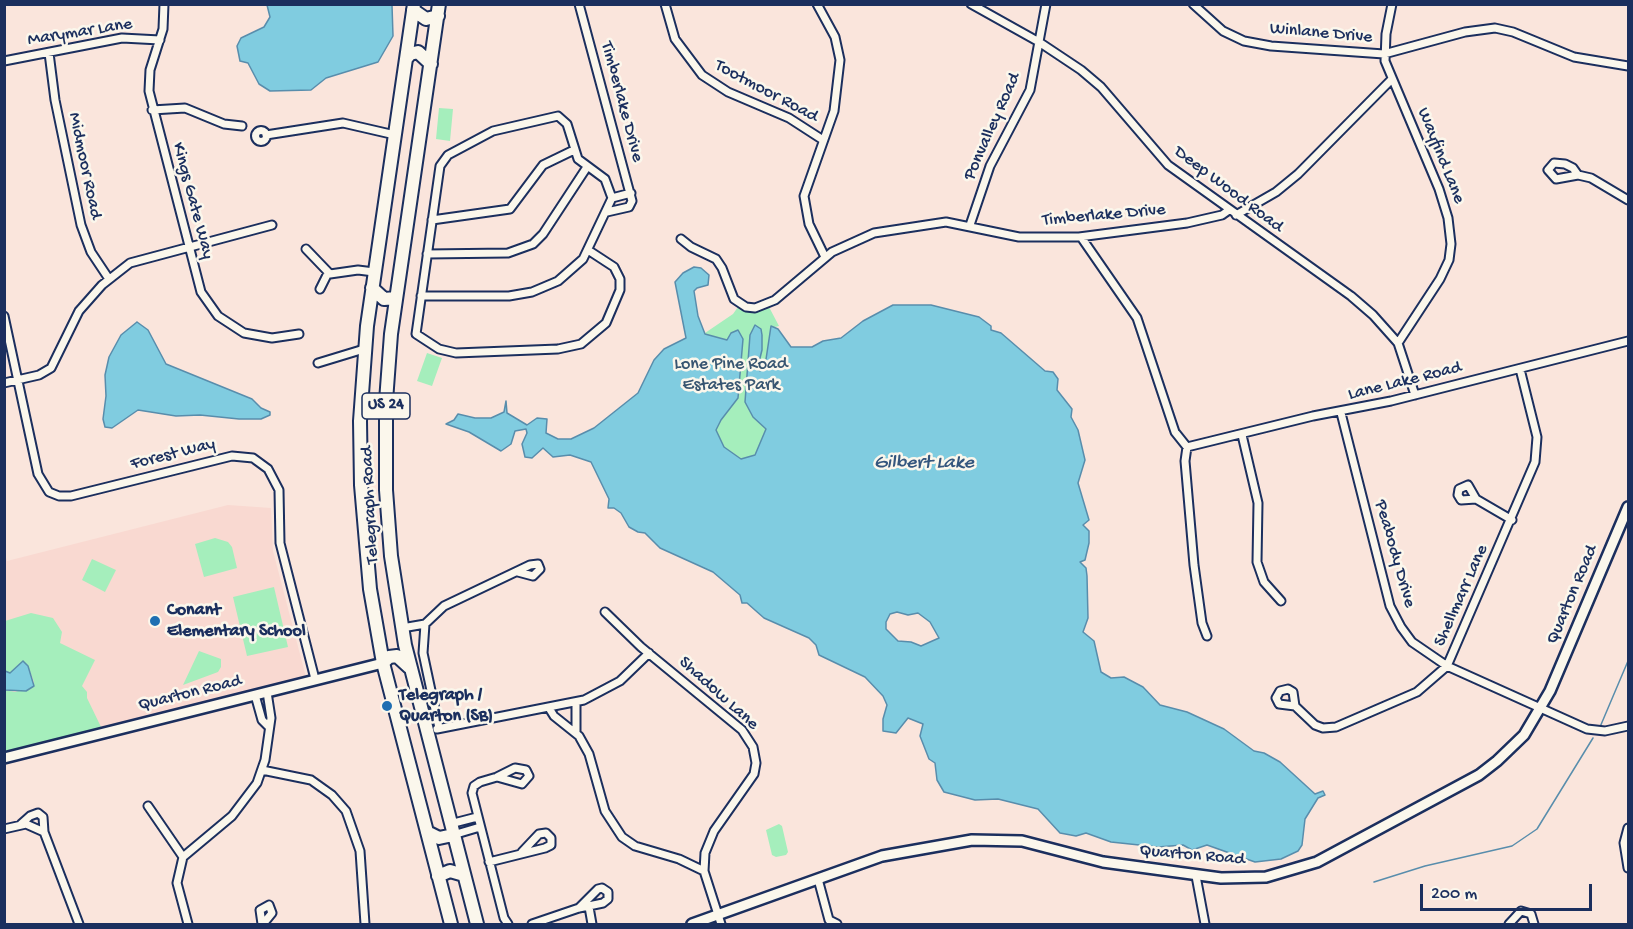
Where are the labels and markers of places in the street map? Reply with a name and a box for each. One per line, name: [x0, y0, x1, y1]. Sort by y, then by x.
place label: Conant Elementary School: [167, 600, 306, 642]
marker: Conant Elementary School: [148, 614, 162, 628]
place label: Telegraph / Quarton (SB): [399, 685, 493, 728]
marker: Telegraph / Quarton (SB): [380, 699, 394, 713]

